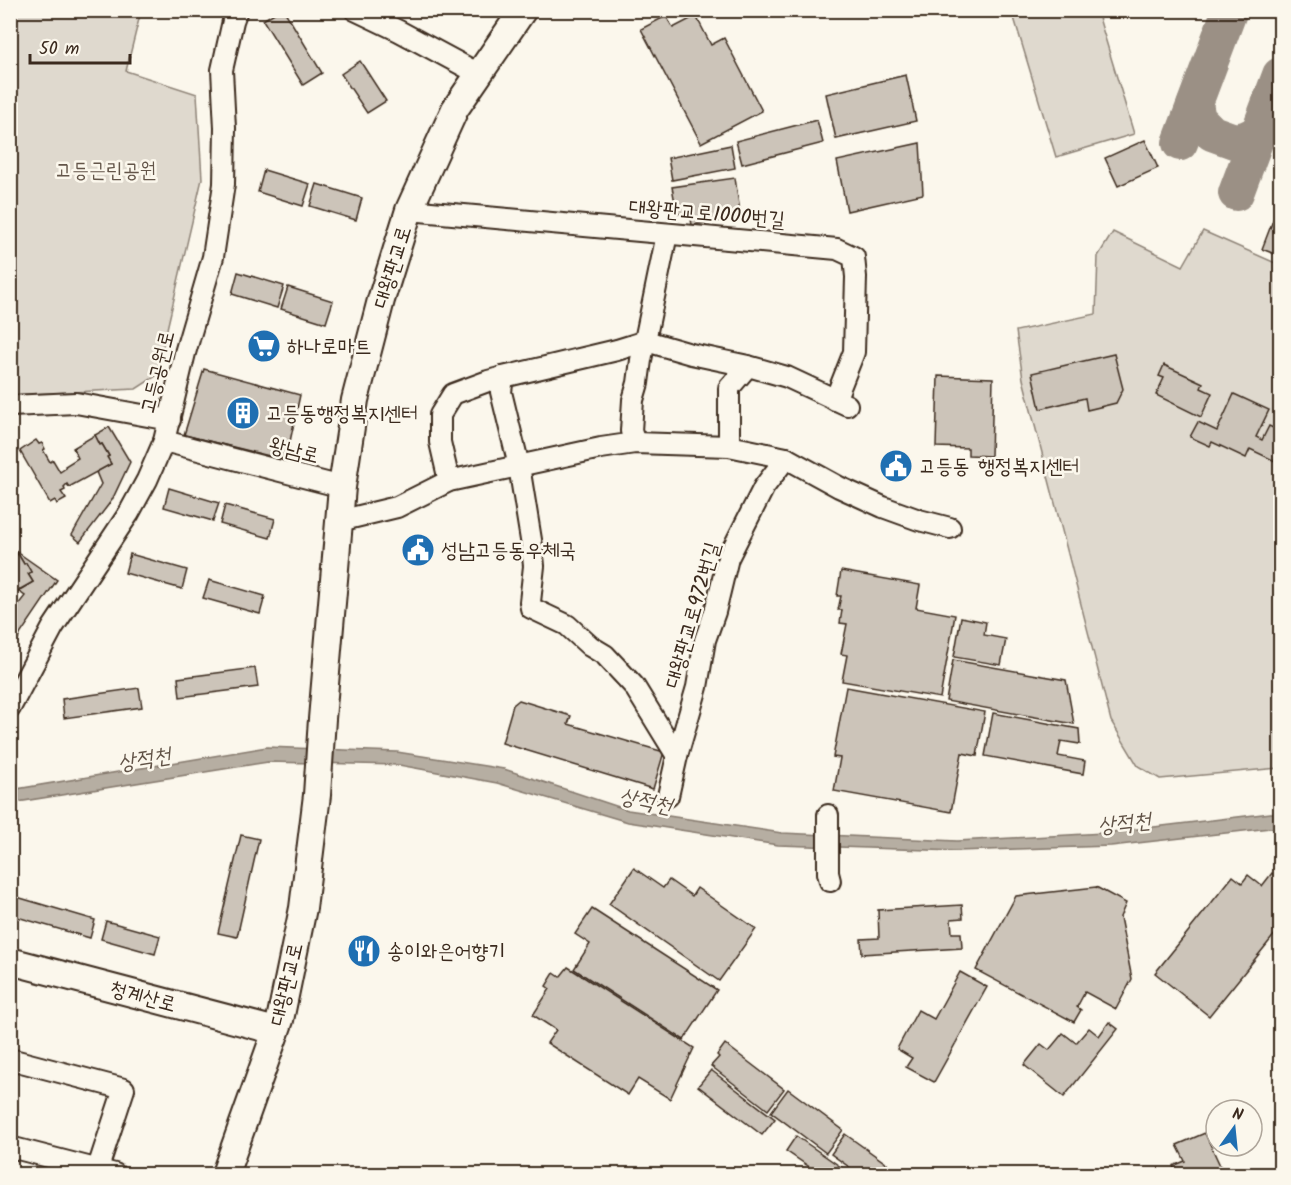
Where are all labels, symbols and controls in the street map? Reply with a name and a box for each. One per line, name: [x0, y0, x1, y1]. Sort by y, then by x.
scale bar: [30, 27, 130, 65]
text: 50 m: [39, 35, 79, 64]
park label: 고등근린공원: [55, 155, 157, 188]
street label: 대왕판교로1000번길: [628, 191, 786, 238]
street label: 대왕판교로: [365, 222, 422, 313]
street label: 고등공원로: [132, 327, 185, 417]
supermarket icon: 하나로마트: [246, 328, 282, 364]
place label: 하나로마트: [287, 331, 372, 364]
building icon: 고등동행정복지센터: [225, 395, 261, 431]
place label: 고등동행정복지센터: [266, 398, 418, 431]
street label: 왕남로: [265, 429, 322, 474]
public building icon: 고등동 행정복지센터: [878, 448, 914, 484]
place label: 고등동 행정복지센터: [919, 451, 1080, 484]
public building icon: 성남고등동우체국: [400, 532, 436, 568]
place label: 성남고등동우체국: [441, 535, 576, 568]
street label: 대왕판교로972번길: [657, 538, 730, 692]
water label: 상적천: [115, 739, 176, 782]
water label: 상적천: [616, 780, 677, 826]
water label: 상적천: [1096, 804, 1155, 845]
restaurant icon: 송이와은어향기: [346, 933, 382, 969]
place label: 송이와은어향기: [387, 936, 505, 969]
street label: 대왕판교로: [262, 939, 313, 1029]
street label: 청계산로: [106, 973, 180, 1022]
north arrow: [1204, 1098, 1264, 1158]
text: N: [1229, 1102, 1246, 1128]

